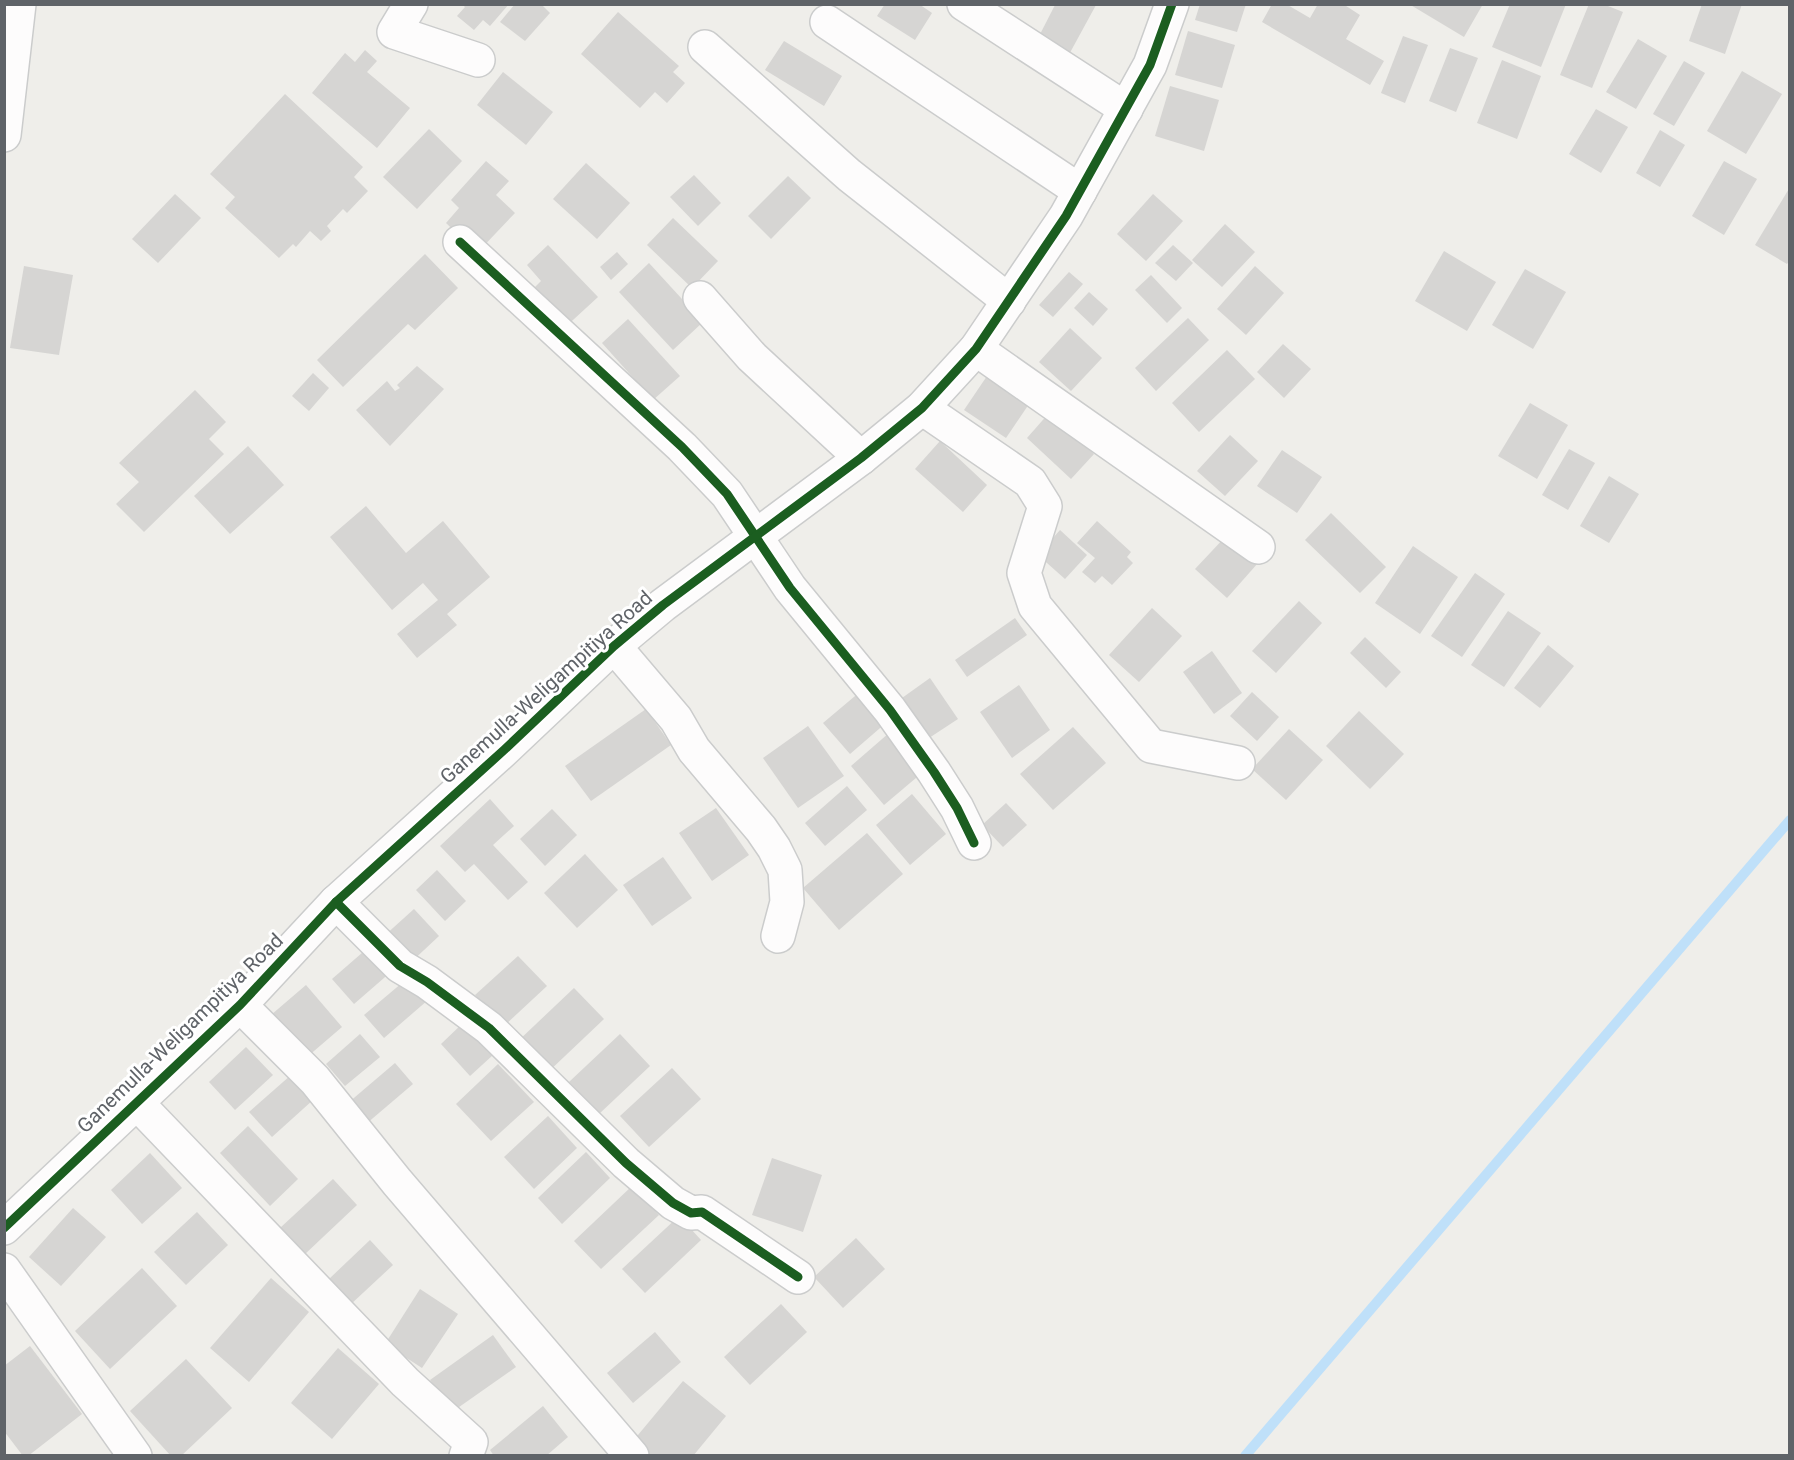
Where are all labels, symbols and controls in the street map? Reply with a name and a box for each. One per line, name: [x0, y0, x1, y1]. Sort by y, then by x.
street label: Ganemulla-Weligampitiya Road: [435, 585, 657, 789]
street label: Ganemulla-Weligampitiya Road: [72, 928, 288, 1138]

